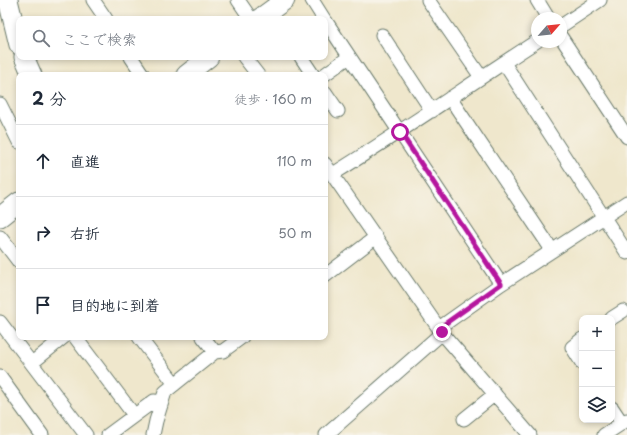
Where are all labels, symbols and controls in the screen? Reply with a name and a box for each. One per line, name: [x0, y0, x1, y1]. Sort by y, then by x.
north arrow: [531, 12, 567, 48]
search box: [16, 16, 328, 60]
icon: search: [30, 27, 52, 49]
text: ここで検索: [62, 27, 137, 50]
text: 2 分: [32, 85, 66, 111]
text: 徒歩 · 160 m: [235, 89, 312, 108]
route start: [391, 123, 409, 141]
text: 直進: [70, 149, 100, 172]
icon: ahead: [32, 150, 54, 172]
text: 110 m: [277, 151, 312, 170]
text: 右折: [70, 221, 100, 244]
icon: right: [32, 222, 54, 244]
text: 50 m: [278, 223, 312, 242]
text: 目的地に到着: [70, 293, 160, 316]
icon: arrive: [32, 294, 54, 316]
map controls: [579, 315, 615, 423]
button: +: [579, 315, 615, 351]
route end: [433, 323, 451, 341]
button: −: [579, 351, 615, 387]
button: layers: [579, 387, 615, 423]

